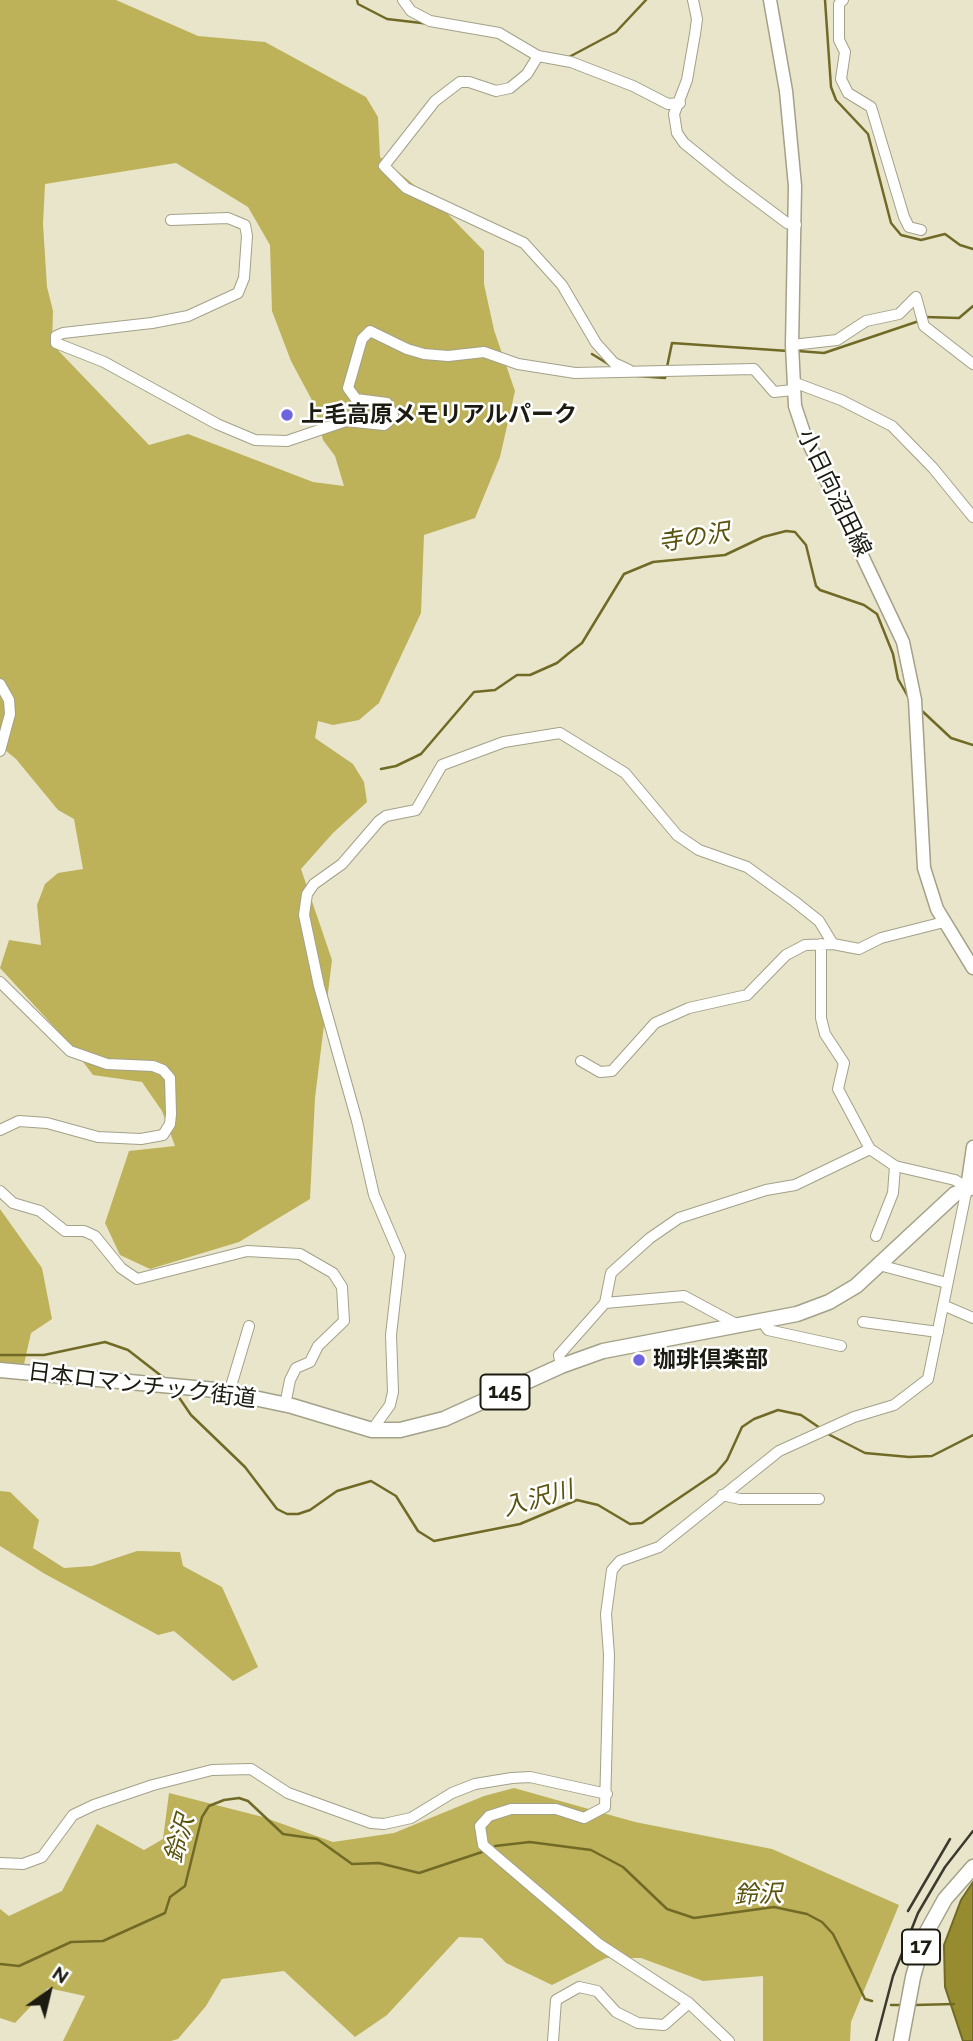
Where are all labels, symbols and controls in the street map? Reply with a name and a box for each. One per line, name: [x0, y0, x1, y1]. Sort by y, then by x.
place label: 上毛高原メモリアルパーク: [301, 401, 577, 429]
marker: 上毛高原メモリアルパーク: [279, 407, 295, 423]
street label: 小日向沼田線: [791, 425, 877, 561]
water label: 寺の沢: [656, 518, 732, 558]
place label: 珈琲倶楽部: [653, 1346, 768, 1374]
marker: 珈琲倶楽部: [631, 1352, 647, 1368]
street label: 日本ロマンチック街道: [26, 1358, 258, 1414]
road number: 145: [480, 1374, 530, 1410]
water label: 入沢川: [499, 1475, 577, 1523]
water label: 鈴沢: [160, 1812, 200, 1866]
water label: 鈴沢: [734, 1880, 782, 1910]
road number: 17: [902, 1930, 940, 1965]
north arrow: [14, 1957, 84, 2027]
text: N: [49, 1961, 73, 1988]

